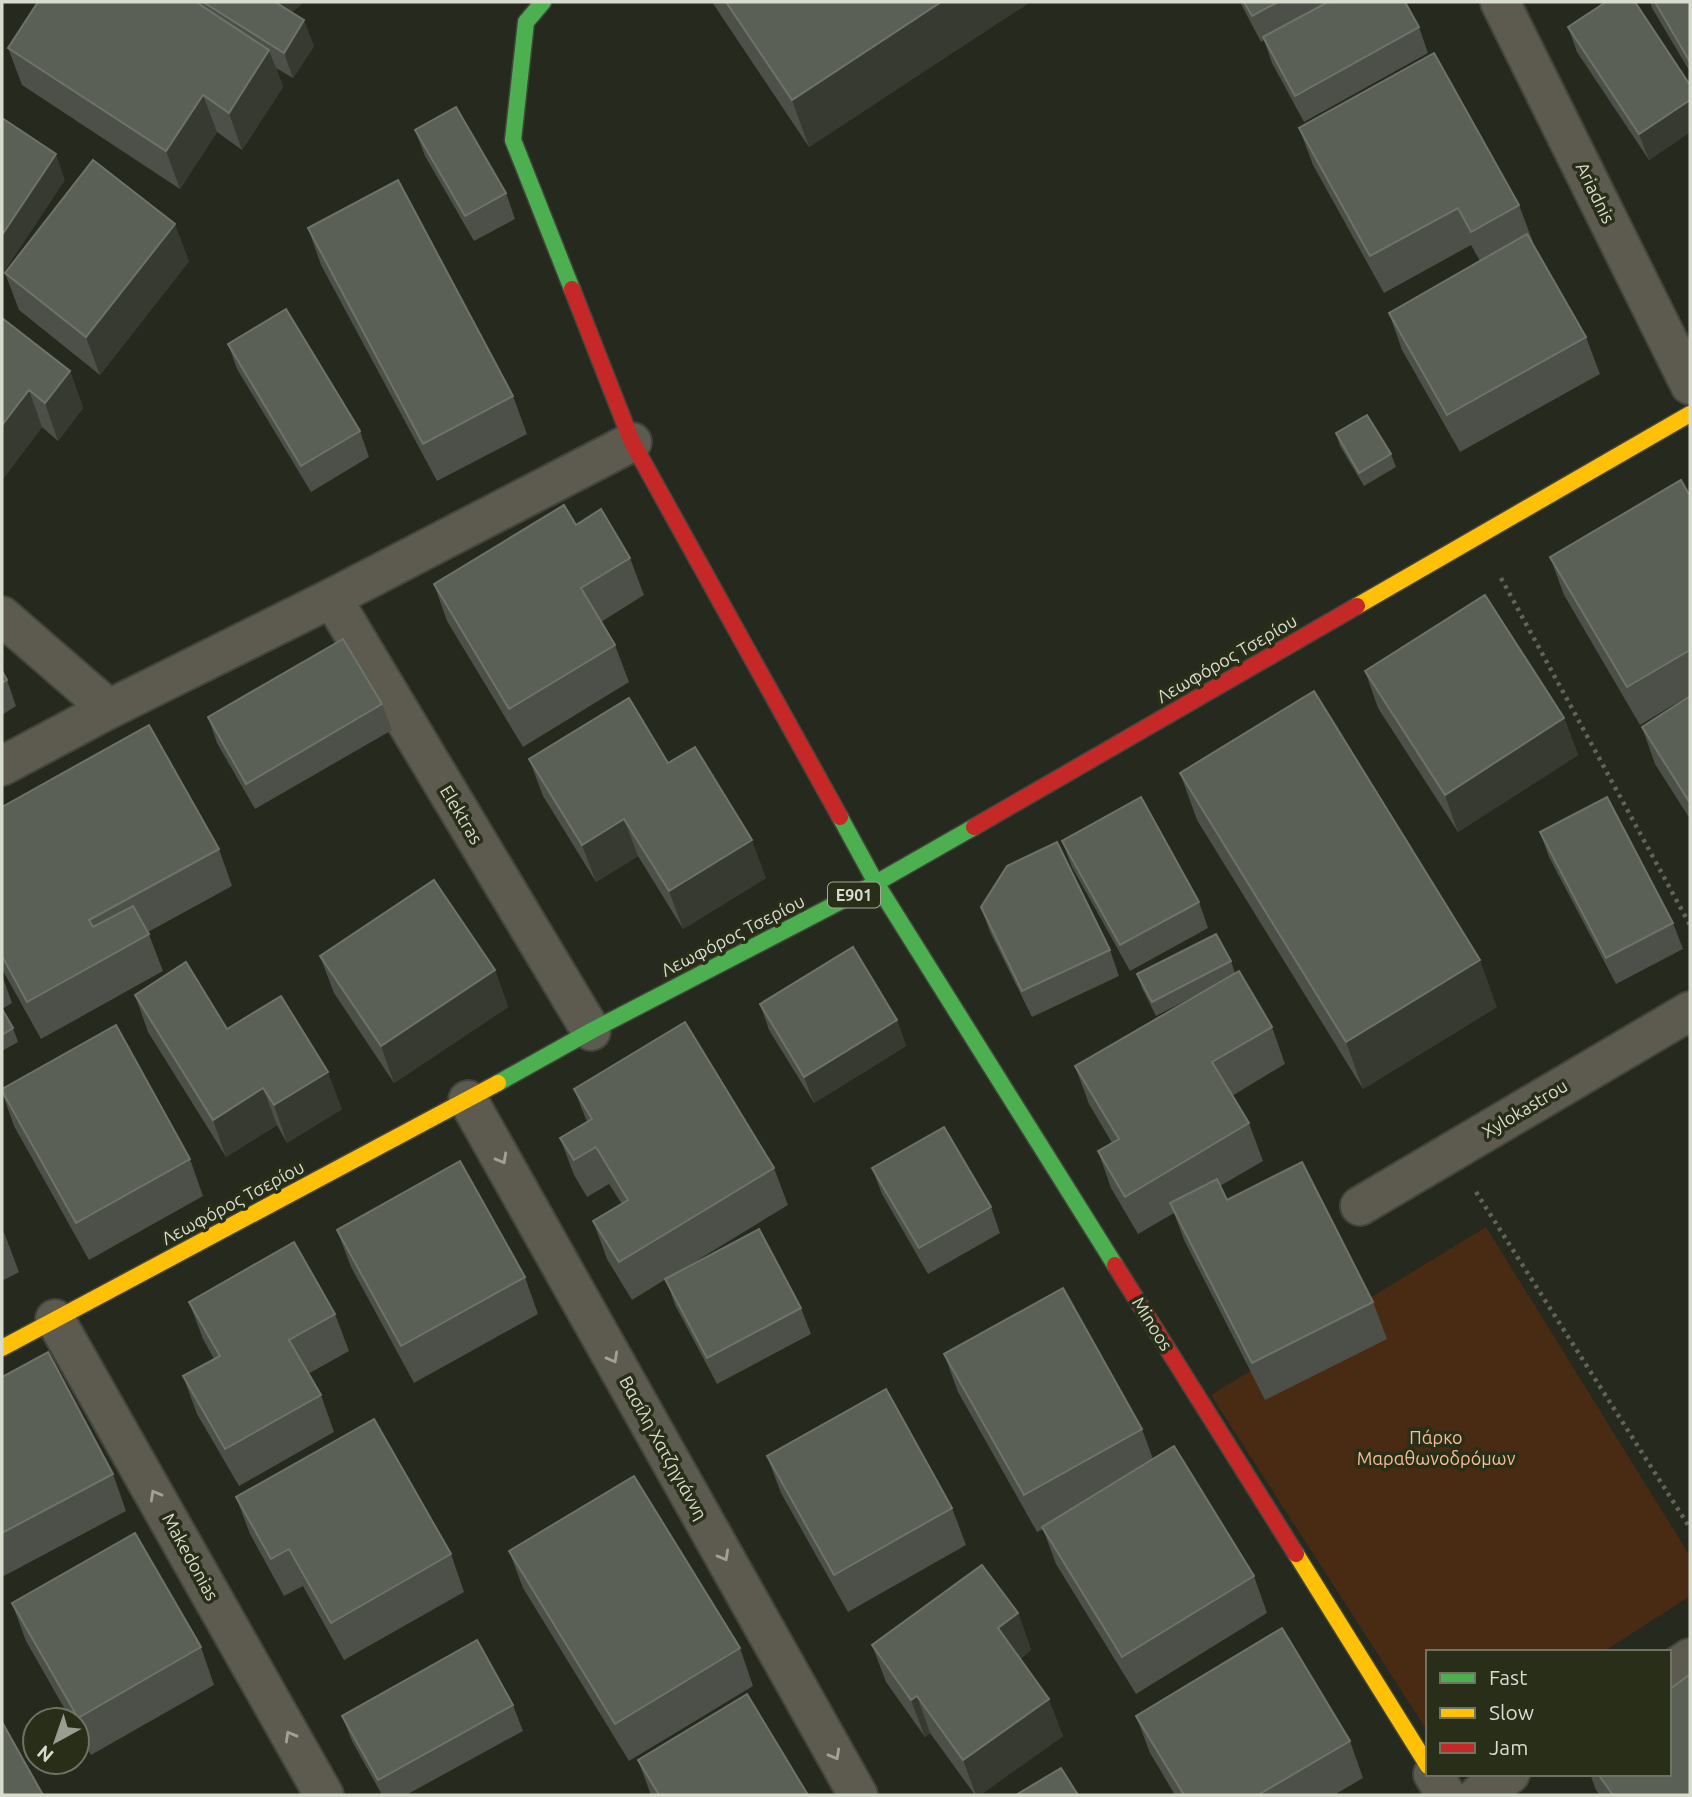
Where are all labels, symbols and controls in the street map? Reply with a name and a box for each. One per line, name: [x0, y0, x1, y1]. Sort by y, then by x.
street label: Ariadnis: [1573, 159, 1619, 226]
street label: Λεωφόρος Τσερίου: [1153, 610, 1301, 707]
street label: Elektras: [437, 782, 487, 848]
road number: E901: [828, 882, 880, 908]
street label: Λεωφόρος Τσερίου: [657, 890, 808, 981]
street label: Xylokastrou: [1478, 1075, 1571, 1141]
one-way arrow: [494, 1152, 507, 1165]
street label: Λεωφόρος Τσερίου: [158, 1156, 308, 1249]
street label: Minoos: [1129, 1293, 1177, 1354]
one-way arrow: [605, 1351, 618, 1363]
street label: Βασίλη Χατζηγιάννη: [615, 1372, 712, 1523]
park label: Πάρκο Μαραθωνοδρόμων: [1357, 1427, 1516, 1468]
one-way arrow: [150, 1490, 163, 1502]
street label: Makedonias: [159, 1510, 223, 1604]
one-way arrow: [716, 1549, 729, 1562]
legend: [1426, 1650, 1671, 1776]
text: Fast: [1489, 1665, 1527, 1689]
text: Slow: [1489, 1700, 1534, 1724]
north arrow: [21, 1706, 91, 1776]
one-way arrow: [285, 1730, 298, 1743]
text: Jam: [1489, 1735, 1528, 1759]
text: N: [33, 1741, 58, 1767]
one-way arrow: [827, 1748, 840, 1760]

